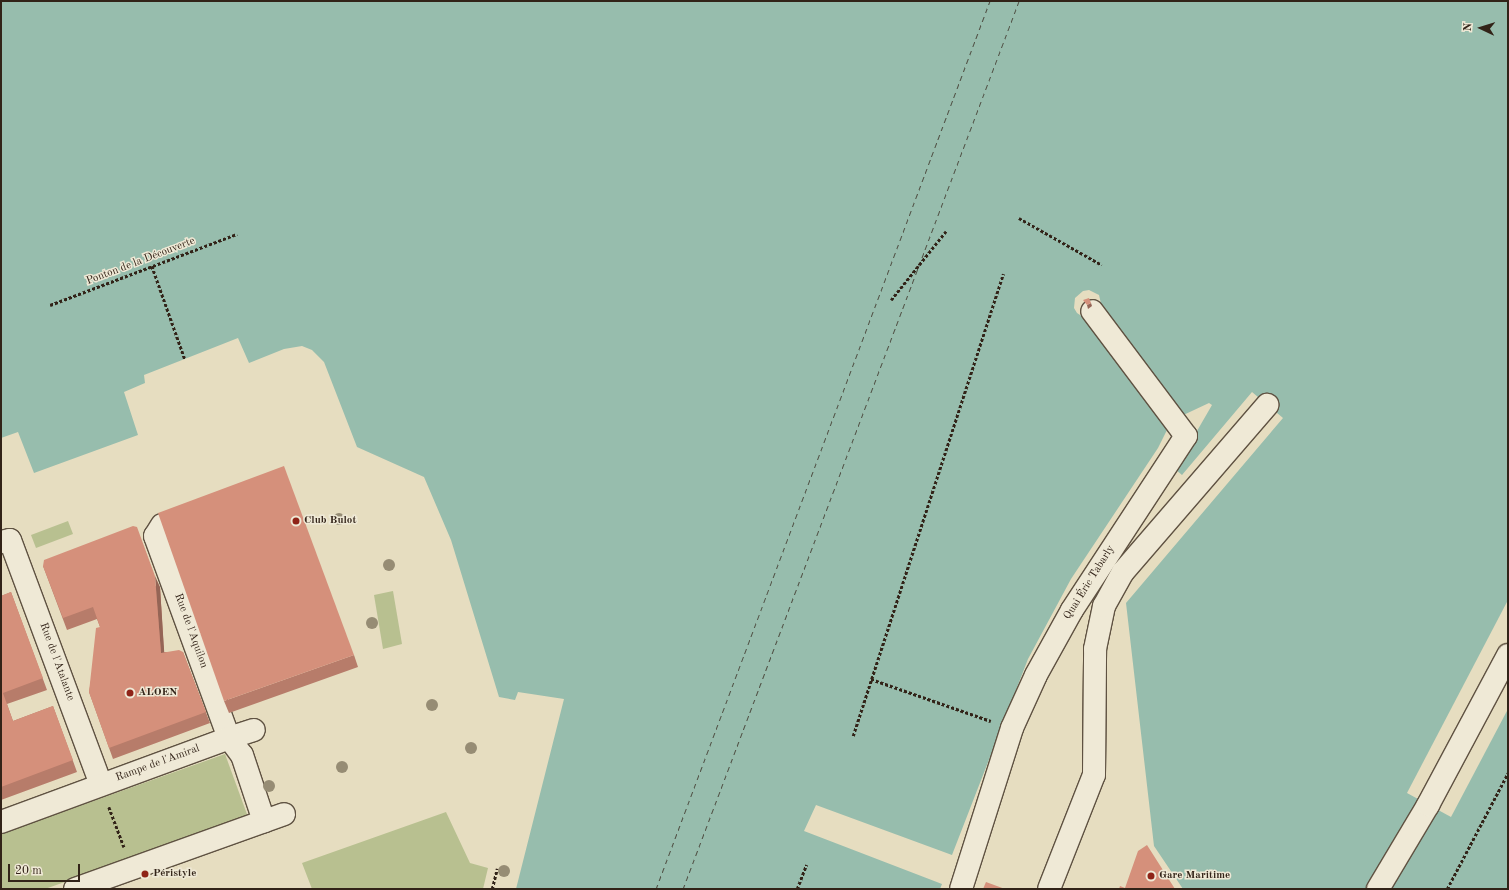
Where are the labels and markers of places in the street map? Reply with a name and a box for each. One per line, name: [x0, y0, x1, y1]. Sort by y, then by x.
place label: Club Bulot: [304, 514, 356, 528]
marker: Club Bulot: [291, 516, 301, 526]
place label: ALOEN: [138, 686, 177, 700]
marker: ALOEN: [125, 688, 135, 698]
place label: Péristyle: [153, 867, 196, 881]
marker: Péristyle: [140, 869, 150, 879]
place label: Gare Maritime: [1159, 869, 1230, 883]
marker: Gare Maritime: [1146, 871, 1156, 881]

